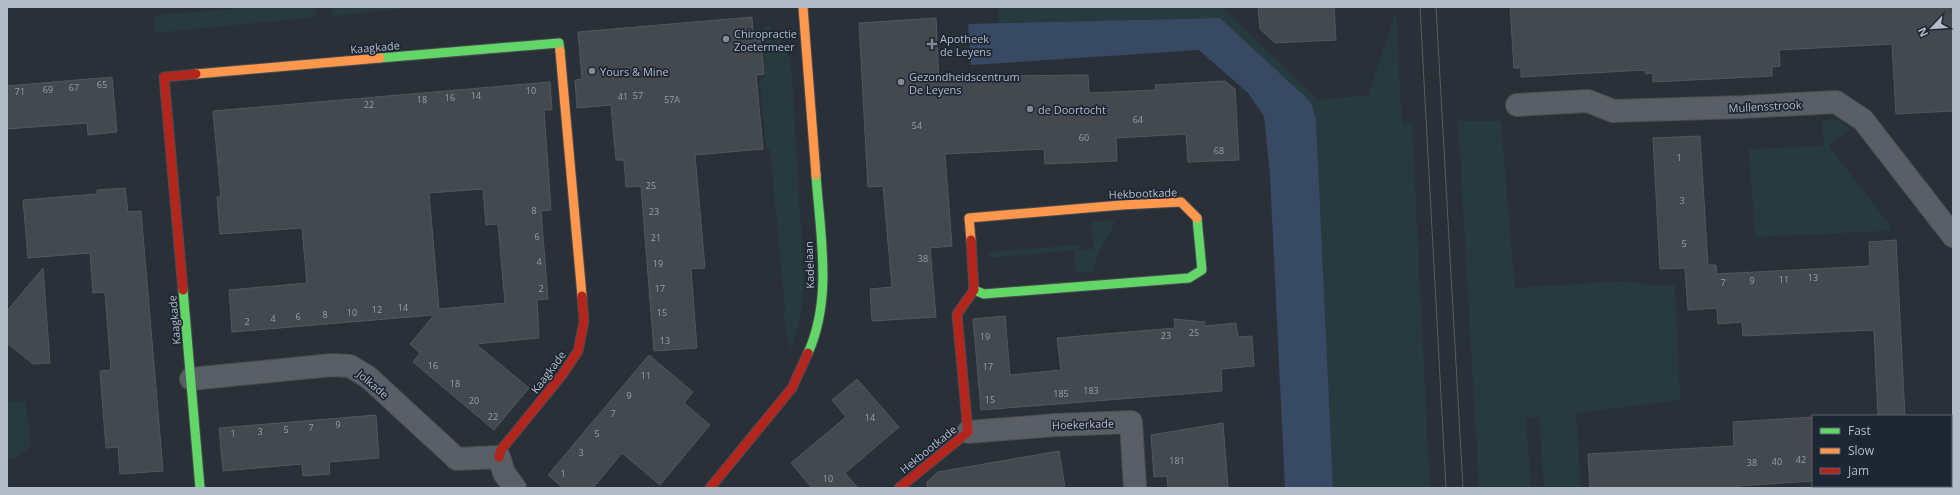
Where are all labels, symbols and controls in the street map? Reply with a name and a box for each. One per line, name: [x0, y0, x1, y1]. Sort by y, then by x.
north arrow: [1912, 8, 1952, 48]
text: N: [1914, 25, 1931, 40]
place label: Chiropractie Zoetermeer: [734, 26, 797, 54]
place label: Apotheek de Leyens: [940, 31, 991, 59]
marker: Chiropractie Zoetermeer: [721, 34, 731, 44]
street label: Kaagkade: [350, 37, 400, 57]
marker: Apotheek de Leyens: [927, 39, 937, 49]
place label: Yours & Mine: [600, 64, 669, 79]
marker: Yours & Mine: [587, 66, 597, 76]
place label: Gezondheidscentrum De Leyens: [909, 69, 1020, 97]
marker: Gezondheidscentrum De Leyens: [896, 77, 906, 87]
house number: 65: [97, 78, 107, 91]
house number: 67: [69, 81, 79, 94]
house number: 69: [43, 83, 53, 96]
house number: 10: [526, 84, 536, 97]
house number: 71: [15, 85, 25, 98]
house number: 14: [471, 89, 481, 102]
house number: 57: [633, 89, 643, 102]
house number: 41: [618, 90, 628, 103]
house number: 16: [445, 91, 455, 104]
house number: 18: [417, 93, 427, 106]
house number: 57A: [664, 93, 680, 106]
street label: Mullensstrook: [1728, 97, 1802, 115]
house number: 22: [364, 98, 374, 111]
place label: de Doortocht: [1038, 102, 1106, 117]
marker: de Doortocht: [1025, 104, 1035, 114]
house number: 64: [1133, 113, 1143, 126]
house number: 54: [912, 119, 922, 132]
house number: 60: [1079, 131, 1089, 144]
house number: 68: [1214, 144, 1224, 157]
house number: 1: [1676, 151, 1682, 164]
house number: 25: [646, 179, 656, 192]
street label: Hekbootkade: [1108, 184, 1178, 202]
house number: 3: [1679, 194, 1685, 207]
house number: 8: [531, 204, 537, 217]
house number: 23: [649, 205, 659, 218]
house number: 6: [534, 230, 540, 243]
house number: 21: [651, 231, 661, 244]
house number: 5: [1681, 237, 1687, 250]
street label: Kadelaan: [801, 241, 817, 289]
house number: 38: [918, 252, 928, 265]
house number: 4: [536, 255, 542, 268]
house number: 19: [653, 257, 663, 270]
house number: 13: [1808, 271, 1818, 284]
house number: 11: [1779, 273, 1789, 286]
house number: 9: [1749, 274, 1755, 287]
house number: 7: [1720, 276, 1726, 289]
house number: 2: [538, 282, 544, 295]
house number: 17: [655, 282, 665, 295]
street label: Kaagkade: [164, 295, 184, 345]
house number: 14: [398, 301, 408, 314]
house number: 12: [372, 303, 382, 316]
house number: 10: [347, 306, 357, 319]
house number: 15: [657, 306, 667, 319]
house number: 8: [322, 308, 328, 321]
house number: 6: [295, 310, 301, 323]
house number: 4: [270, 312, 276, 325]
house number: 2: [244, 315, 250, 328]
house number: 25: [1189, 326, 1199, 339]
house number: 23: [1161, 329, 1171, 342]
house number: 19: [980, 330, 990, 343]
house number: 13: [660, 334, 670, 347]
street label: Kaagkade: [527, 348, 569, 396]
house number: 16: [428, 359, 438, 372]
house number: 17: [983, 360, 993, 373]
street label: Jolkade: [353, 366, 392, 402]
house number: 11: [641, 369, 651, 382]
house number: 18: [450, 377, 460, 390]
house number: 183: [1083, 384, 1099, 397]
house number: 185: [1053, 387, 1069, 400]
house number: 9: [626, 389, 632, 402]
house number: 15: [985, 393, 995, 406]
house number: 20: [469, 394, 479, 407]
house number: 7: [610, 407, 616, 420]
house number: 22: [488, 410, 498, 423]
house number: 14: [865, 411, 875, 424]
street label: Hoekerkade: [1052, 415, 1114, 433]
legend: [1812, 415, 1952, 487]
house number: 9: [335, 418, 341, 431]
house number: 7: [308, 421, 314, 434]
street label: Hekbootkade: [897, 422, 959, 476]
text: Fast: [1848, 422, 1871, 439]
house number: 5: [283, 423, 289, 436]
house number: 3: [257, 425, 263, 438]
house number: 1: [230, 427, 236, 440]
house number: 5: [594, 427, 600, 440]
text: Slow: [1848, 442, 1875, 459]
house number: 3: [578, 446, 584, 459]
house number: 42: [1796, 453, 1806, 466]
house number: 181: [1169, 454, 1185, 467]
house number: 40: [1772, 455, 1782, 468]
house number: 38: [1747, 456, 1757, 469]
text: Jam: [1847, 462, 1869, 479]
house number: 1: [560, 467, 566, 480]
house number: 10: [823, 472, 833, 485]

